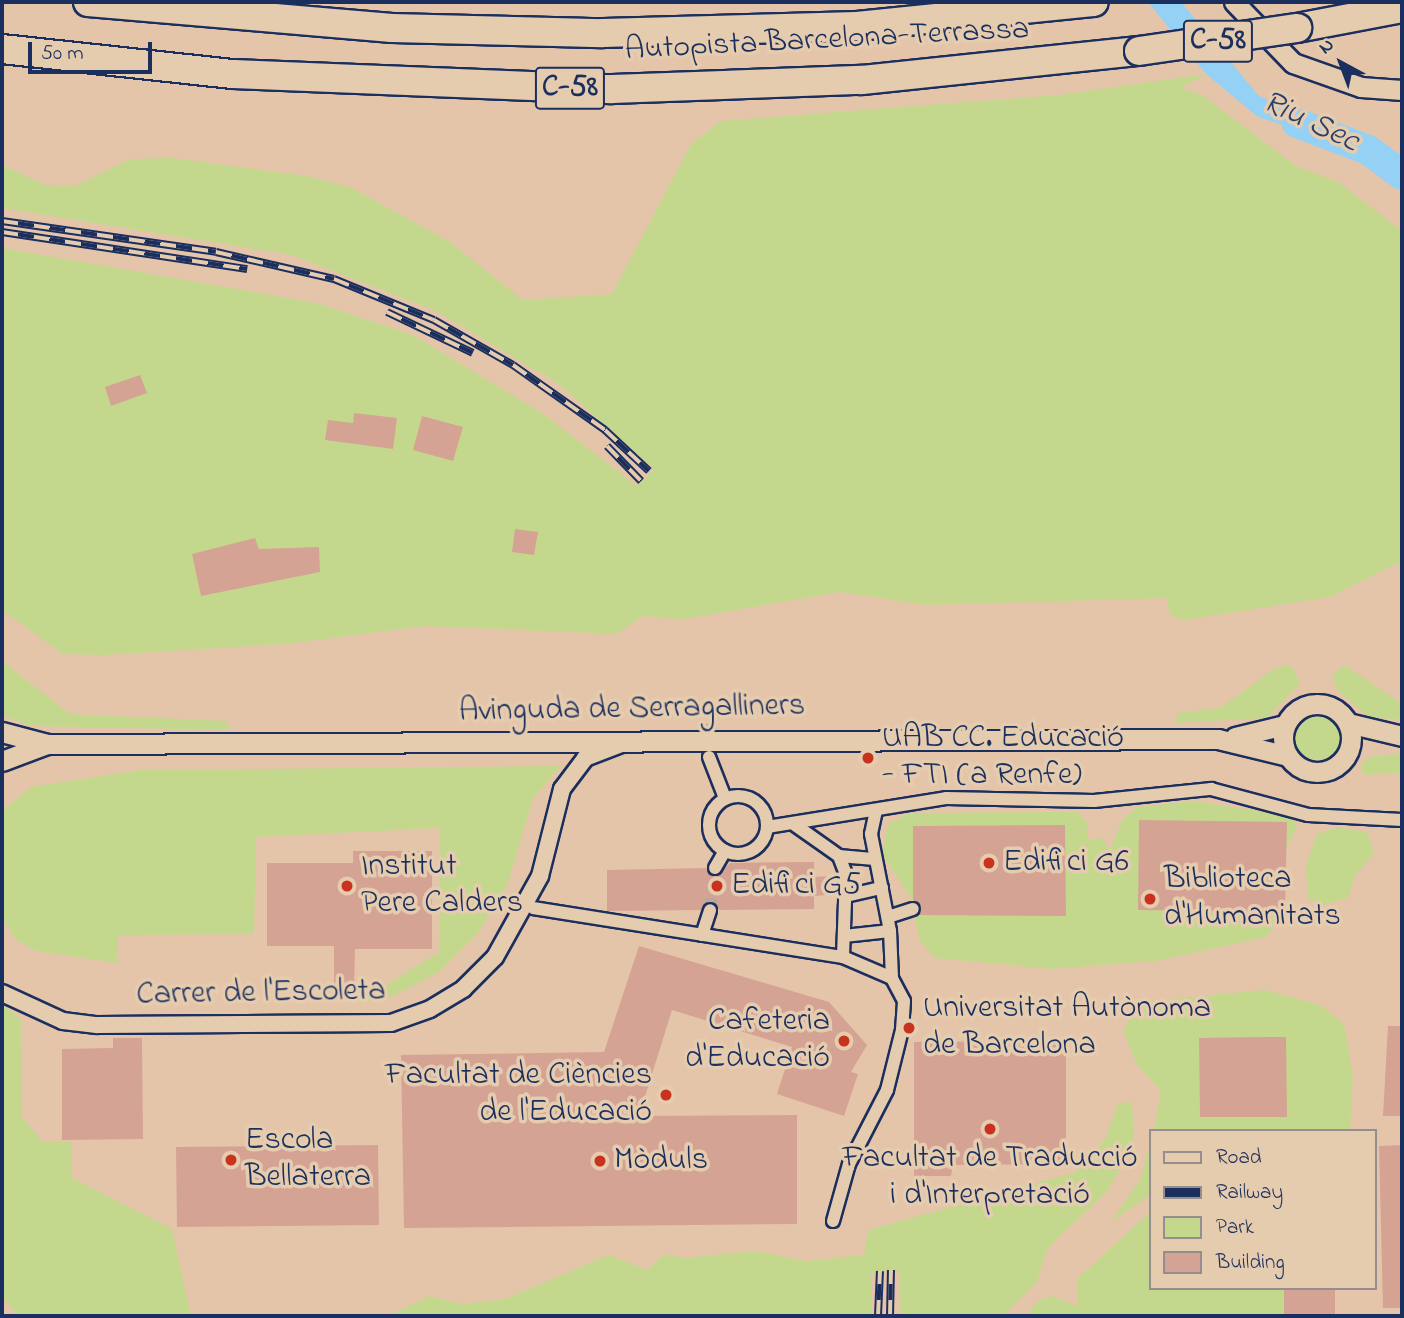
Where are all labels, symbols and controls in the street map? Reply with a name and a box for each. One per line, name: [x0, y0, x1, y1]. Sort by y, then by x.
street label: Autopista Barcelona-Terrassa: [624, 11, 1030, 71]
road number: C-58: [1181, 14, 1255, 68]
scale bar: [32, 28, 156, 72]
north arrow: [1306, 28, 1376, 98]
text: N: [1313, 32, 1341, 61]
text: 50 m: [41, 39, 84, 69]
road number: C-58: [533, 61, 607, 114]
water label: Riu Sec: [1255, 84, 1365, 162]
street label: Avinguda de Serragalliners: [459, 688, 805, 732]
place label: UAB CC. Educació - FTI (a Renfe): [882, 721, 1124, 796]
marker: UAB CC. Educació - FTI (a Renfe): [860, 750, 876, 766]
place label: Edifici G6: [1003, 844, 1129, 882]
place label: Institut Pere Calders: [361, 849, 523, 924]
marker: Edifici G6: [981, 855, 997, 871]
place label: Biblioteca d'Humanitats: [1164, 862, 1341, 937]
place label: Edifici G5: [731, 867, 861, 905]
marker: Institut Pere Calders: [339, 878, 355, 894]
marker: Edifici G5: [709, 878, 725, 894]
marker: Biblioteca d'Humanitats: [1142, 891, 1158, 907]
street label: Carrer de l'Escoleta: [136, 973, 386, 1015]
place label: Universitat Autònoma de Barcelona: [923, 991, 1211, 1066]
place label: Cafeteria d'Educació: [685, 1004, 830, 1079]
marker: Universitat Autònoma de Barcelona: [901, 1020, 917, 1036]
marker: Cafeteria d'Educació: [836, 1033, 852, 1049]
place label: Facultat de Ciències de l'Educació: [385, 1058, 652, 1133]
marker: Facultat de Ciències de l'Educació: [658, 1087, 674, 1103]
marker: Facultat de Traducció i d'Interpretació: [982, 1121, 998, 1137]
place label: Escola Bellaterra: [245, 1123, 371, 1198]
legend: [1148, 1129, 1376, 1290]
place label: Facultat de Traducció i d'Interpretació: [842, 1141, 1138, 1216]
place label: Mòduls: [614, 1142, 708, 1180]
text: Road: [1216, 1143, 1262, 1173]
marker: Escola Bellaterra: [223, 1152, 239, 1168]
marker: Mòduls: [592, 1153, 608, 1169]
text: Railway: [1216, 1178, 1283, 1208]
text: Park: [1216, 1213, 1254, 1243]
text: Building: [1216, 1248, 1285, 1278]

